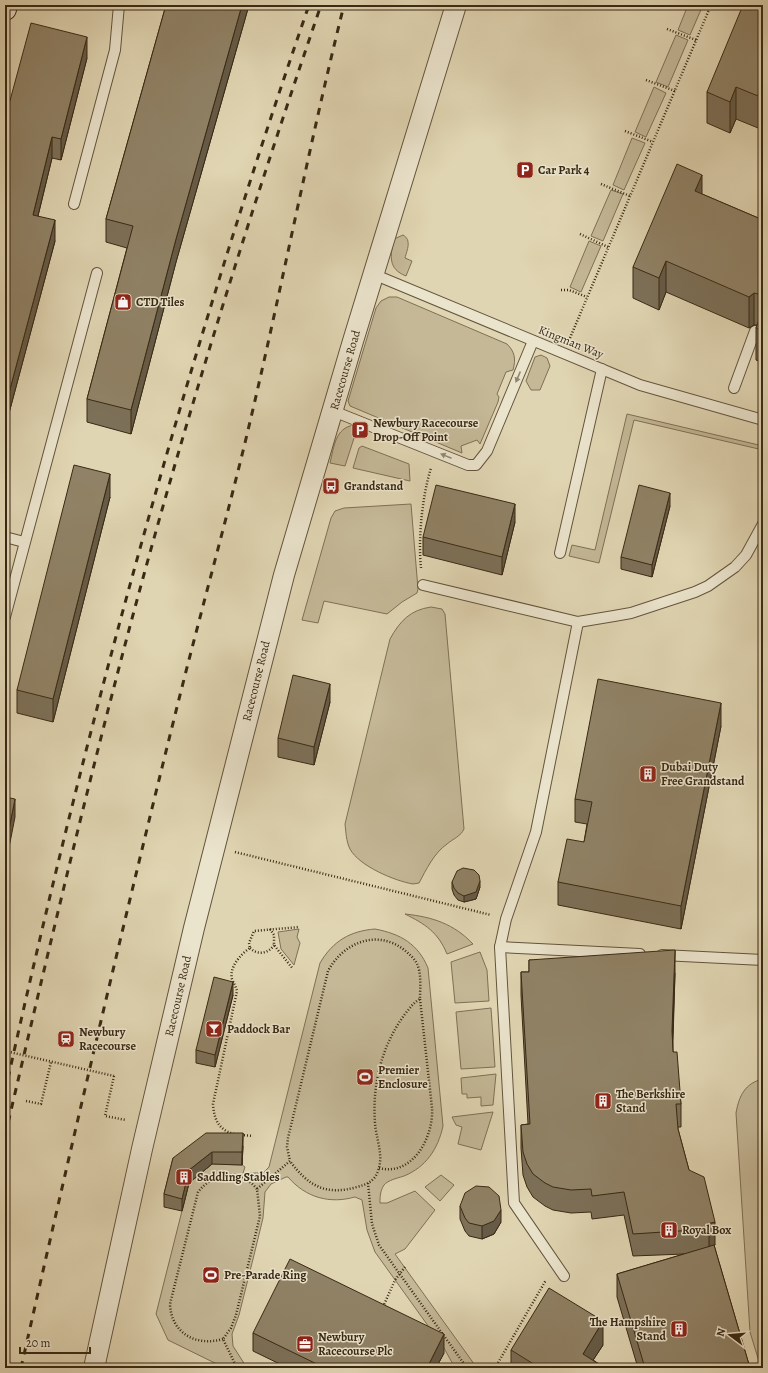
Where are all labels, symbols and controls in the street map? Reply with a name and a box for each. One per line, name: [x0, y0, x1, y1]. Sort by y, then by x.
parking icon: Car Park 4: [515, 160, 535, 180]
place label: Car Park 4: [538, 162, 590, 178]
shop icon: CTD Tiles: [113, 292, 133, 312]
place label: CTD Tiles: [136, 294, 184, 310]
street label: Kingman Way: [536, 322, 607, 363]
street label: Racecourse Road: [326, 328, 364, 412]
one-way arrow: [514, 371, 521, 383]
place label: Newbury Racecourse Drop-Off Point: [373, 415, 479, 445]
parking icon: Newbury Racecourse Drop-Off Point: [350, 420, 370, 440]
one-way arrow: [439, 453, 451, 459]
bus stop icon: Grandstand: [321, 476, 341, 496]
place label: Grandstand: [344, 478, 404, 494]
street label: Racecourse Road: [238, 639, 274, 723]
place label: Dubai Duty Free Grandstand: [661, 759, 745, 789]
building icon: Dubai Duty Free Grandstand: [638, 764, 658, 784]
street label: Racecourse Road: [161, 953, 195, 1038]
bar icon: Paddock Bar: [204, 1019, 224, 1039]
place label: Paddock Bar: [227, 1021, 290, 1037]
place label: Newbury Racecourse: [79, 1024, 136, 1054]
station icon: Newbury Racecourse: [56, 1029, 76, 1049]
place label: Premier Enclosure: [378, 1062, 428, 1092]
sports icon: Premier Enclosure: [355, 1067, 375, 1087]
place label: The Berkshire Stand: [616, 1086, 686, 1116]
building icon: The Berkshire Stand: [593, 1091, 613, 1111]
building icon: Saddling Stables: [174, 1167, 194, 1187]
place label: Saddling Stables: [197, 1169, 280, 1185]
building icon: Royal Box: [659, 1220, 679, 1240]
place label: Royal Box: [682, 1222, 731, 1238]
sports icon: Pre-Parade Ring: [201, 1265, 221, 1285]
place label: Pre-Parade Ring: [224, 1267, 307, 1283]
place label: The Hampshire Stand: [590, 1314, 667, 1344]
north arrow: [710, 1315, 750, 1355]
building icon: The Hampshire Stand: [669, 1319, 689, 1339]
text: N: [713, 1326, 729, 1338]
scale bar: [20, 1329, 90, 1355]
place label: Newbury Racecourse Plc: [318, 1329, 392, 1359]
office icon: Newbury Racecourse Plc: [295, 1334, 315, 1354]
text: 20 m: [26, 1335, 50, 1351]

